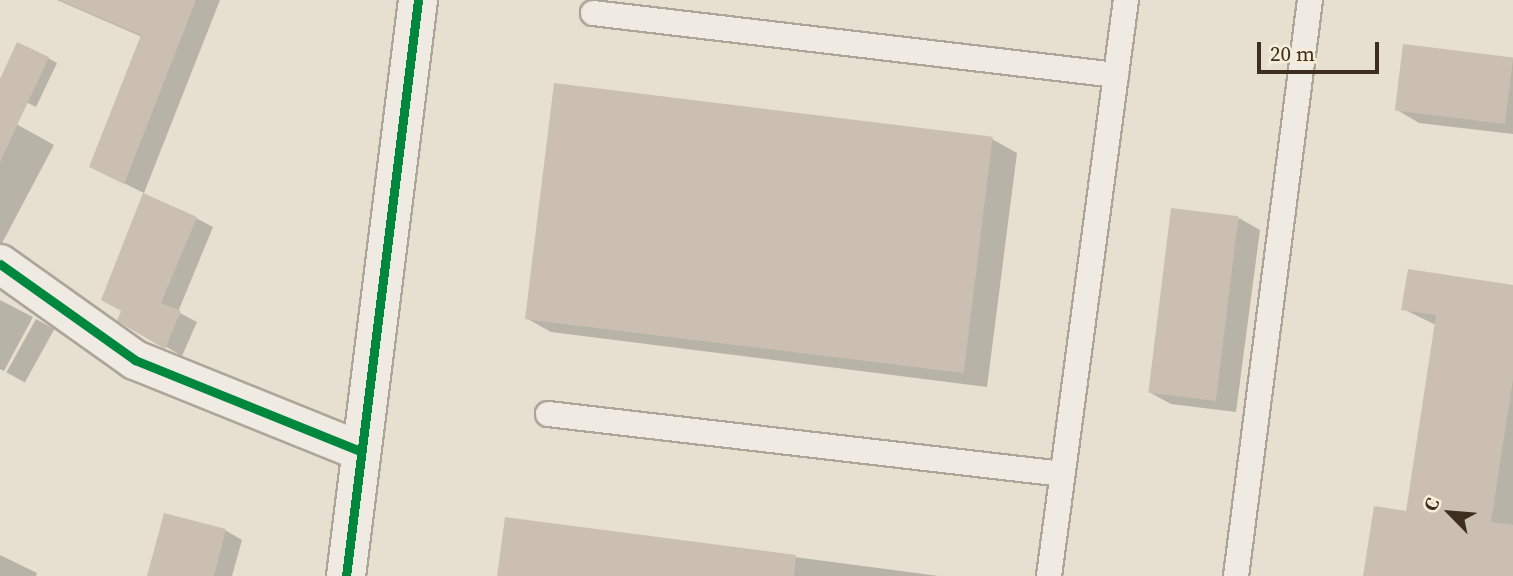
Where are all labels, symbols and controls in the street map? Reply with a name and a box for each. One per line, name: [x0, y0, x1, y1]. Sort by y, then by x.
scale bar: [1261, 28, 1384, 72]
text: 20 m: [1270, 39, 1315, 68]
north arrow: [1415, 478, 1485, 548]
text: С: [1417, 493, 1445, 515]

